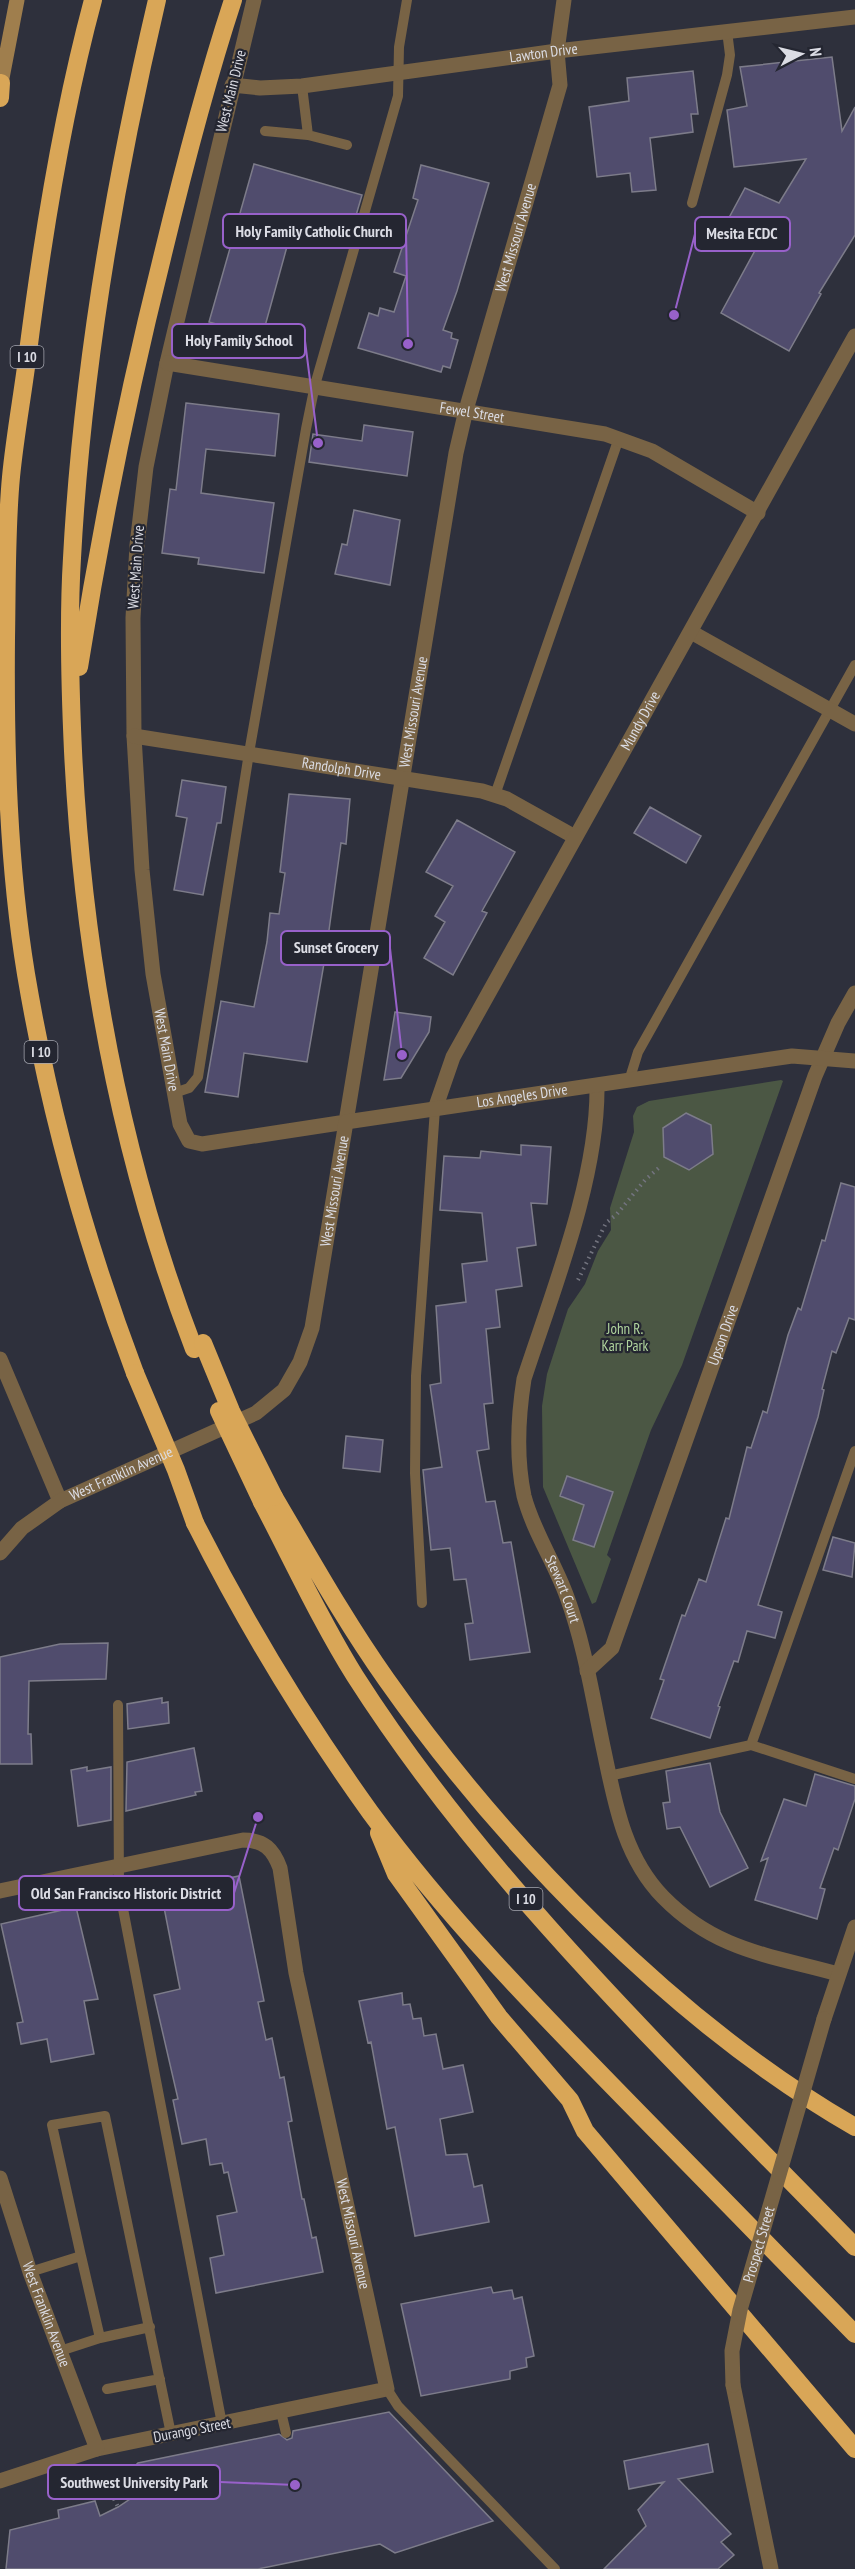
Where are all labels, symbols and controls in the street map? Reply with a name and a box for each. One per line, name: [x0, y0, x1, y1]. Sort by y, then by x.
north arrow: [771, 24, 831, 84]
street label: Lawton Drive: [508, 39, 579, 66]
text: N: [805, 47, 826, 58]
street label: West Main Drive: [211, 48, 250, 134]
street label: West Missouri Avenue: [491, 181, 540, 294]
callout: Holy Family Catholic Church: [223, 214, 406, 248]
callout: Mesita ECDC: [695, 217, 790, 251]
text: Holy Family Catholic Church: [236, 221, 392, 241]
text: Mesita ECDC: [706, 223, 778, 243]
callout: Holy Family School: [172, 324, 305, 358]
text: Holy Family School: [185, 330, 293, 350]
road number: I 10: [10, 346, 44, 368]
street label: Fewel Street: [438, 397, 506, 427]
street label: West Main Drive: [123, 524, 148, 610]
street label: West Missouri Avenue: [394, 655, 431, 769]
street label: Mundy Drive: [616, 688, 664, 753]
street label: Randolph Drive: [301, 753, 382, 784]
callout: Sunset Grocery: [281, 931, 390, 965]
text: Sunset Grocery: [294, 937, 379, 957]
street label: West Main Drive: [150, 1007, 184, 1093]
road number: I 10: [24, 1041, 57, 1063]
street label: Los Angeles Drive: [475, 1079, 569, 1112]
street label: West Missouri Avenue: [316, 1134, 353, 1248]
street label: Upson Drive: [703, 1302, 742, 1368]
park label: John R. Karr Park: [602, 1319, 649, 1355]
street label: West Franklin Avenue: [66, 1442, 176, 1504]
street label: Stewart Court: [541, 1552, 585, 1625]
callout: Old San Francisco Historic District: [19, 1876, 234, 1910]
text: Old San Francisco Historic District: [31, 1883, 222, 1903]
road number: I 10: [510, 1888, 542, 1910]
street label: West Missouri Avenue: [332, 2177, 375, 2291]
street label: Prospect Street: [738, 2204, 778, 2285]
street label: West Franklin Avenue: [18, 2259, 75, 2370]
street label: Durango Street: [152, 2413, 232, 2446]
callout: Southwest University Park: [48, 2465, 220, 2499]
text: Southwest University Park: [60, 2472, 208, 2492]

